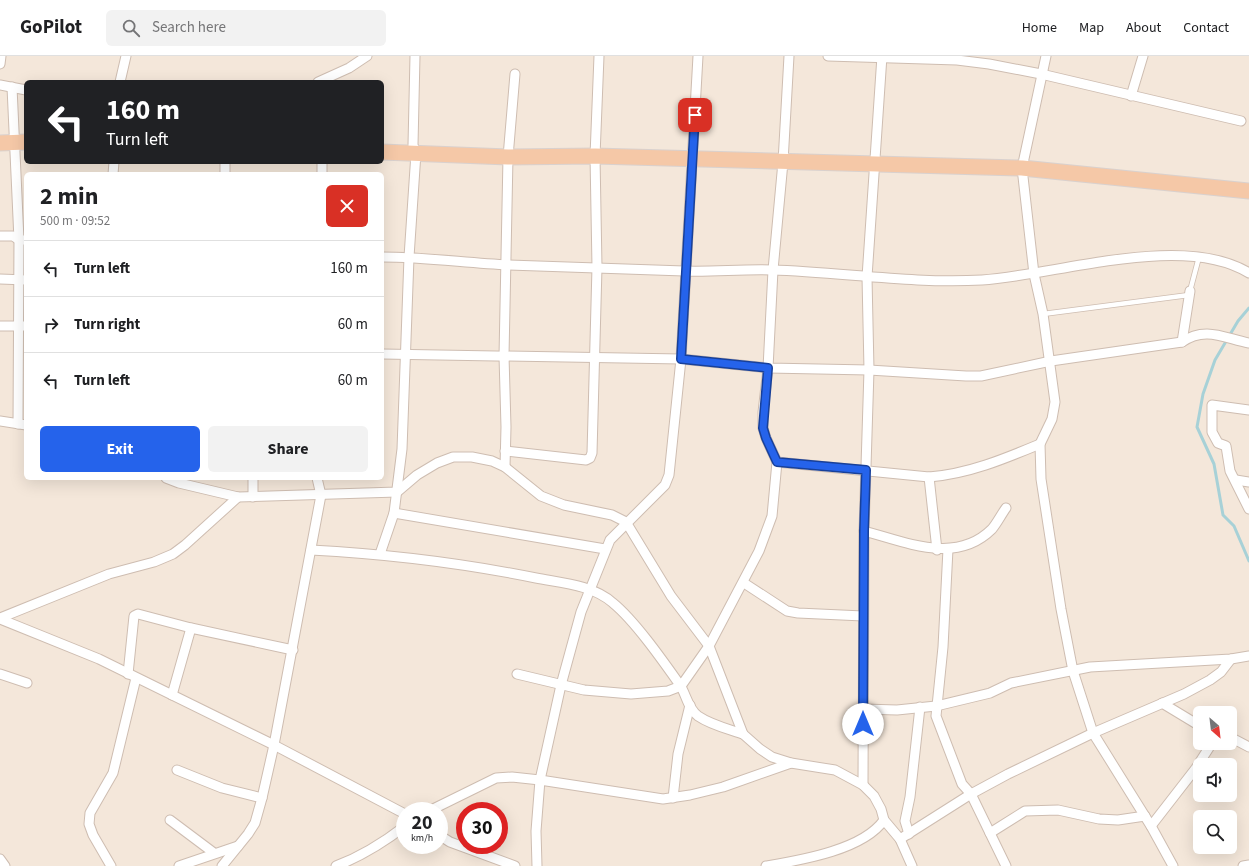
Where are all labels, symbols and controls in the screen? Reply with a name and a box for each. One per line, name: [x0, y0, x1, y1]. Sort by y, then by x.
search box: [106, 10, 386, 46]
text: GoPilot: [20, 14, 82, 41]
icon: search: [120, 17, 142, 39]
text: Search here: [152, 17, 226, 38]
text: Home: [1022, 18, 1057, 38]
text: Map: [1079, 18, 1104, 38]
text: About: [1126, 18, 1161, 38]
text: Contact: [1183, 18, 1229, 38]
text: 160 m: [106, 90, 180, 130]
icon: left: [40, 96, 92, 148]
pin: [678, 98, 712, 132]
icon: arrive: [684, 104, 706, 126]
text: Turn left: [106, 127, 168, 152]
text: 2 min: [40, 179, 98, 214]
button: close: [326, 185, 368, 227]
text: 500 m · 09:52: [40, 212, 110, 230]
icon: left: [40, 258, 62, 280]
text: Turn left: [74, 258, 130, 279]
text: 160 m: [330, 258, 368, 279]
icon: right: [40, 314, 62, 336]
text: Turn right: [74, 314, 140, 335]
text: 60 m: [338, 314, 368, 335]
icon: left: [40, 370, 62, 392]
text: Turn left: [74, 370, 130, 391]
text: 60 m: [338, 370, 368, 391]
button: Exit: [40, 426, 200, 472]
button: Share: [208, 426, 368, 472]
position arrow: [842, 703, 884, 745]
north arrow: [1193, 706, 1237, 750]
map controls: [1193, 706, 1237, 854]
button: sound: [1193, 758, 1237, 802]
speed limit sign: 30: [456, 802, 508, 854]
text: 20: [411, 809, 433, 837]
button: search: [1193, 810, 1237, 854]
text: km/h: [411, 831, 433, 845]

